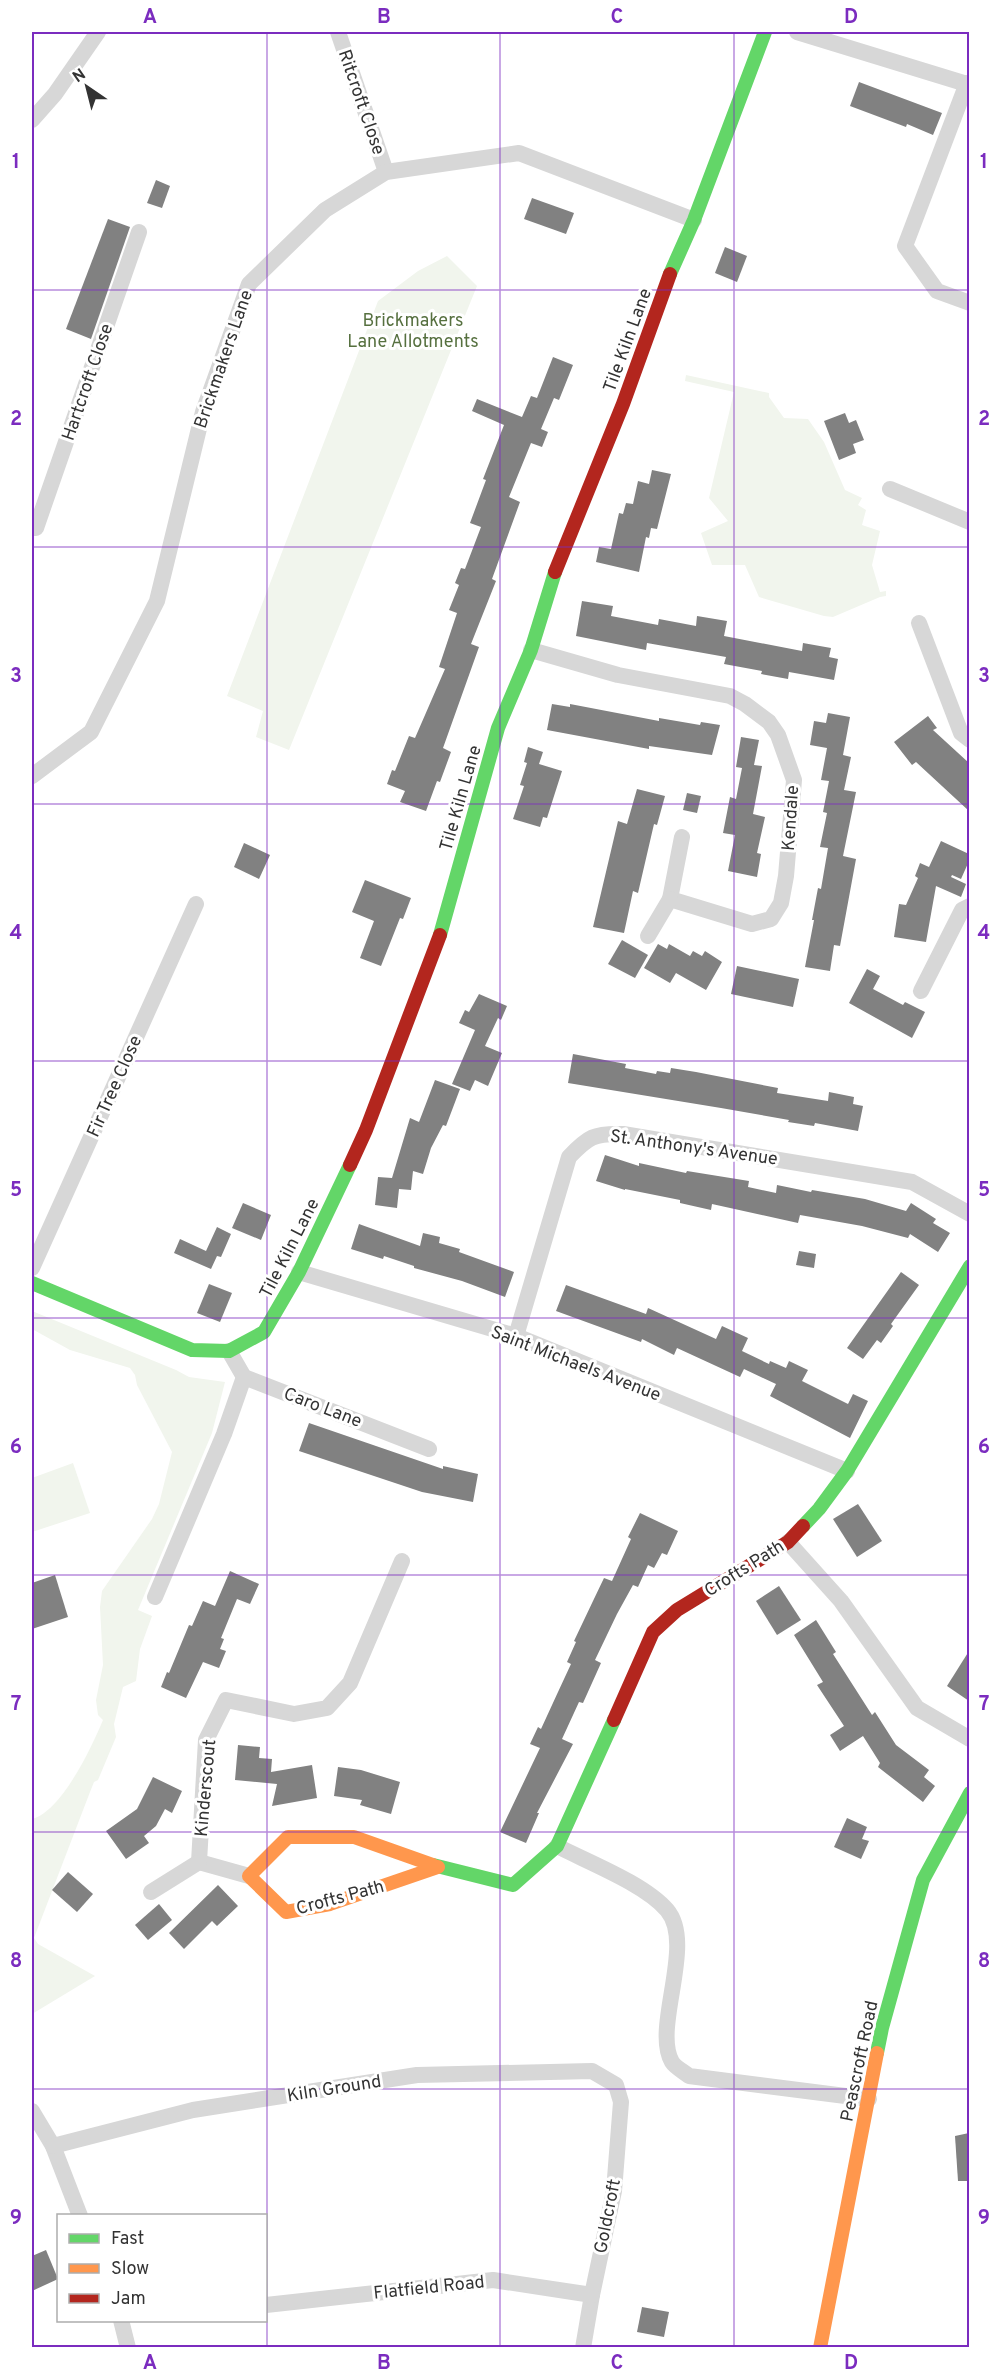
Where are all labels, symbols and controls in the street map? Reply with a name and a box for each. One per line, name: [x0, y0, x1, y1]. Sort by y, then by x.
text: A: [143, 5, 157, 31]
text: B: [377, 5, 391, 31]
text: C: [611, 5, 623, 31]
text: D: [844, 5, 858, 31]
street label: Ritcroft Close: [332, 47, 389, 158]
north arrow: [57, 57, 117, 117]
text: N: [69, 65, 90, 88]
text: 1: [12, 150, 20, 176]
text: 1: [980, 150, 988, 176]
street label: Tile Kiln Lane: [599, 285, 658, 396]
street label: Brickmakers Lane: [190, 287, 259, 432]
park label: Brickmakers Lane Allotments: [347, 310, 479, 354]
street label: Hartcroft Close: [58, 321, 119, 444]
text: 2: [10, 407, 22, 433]
text: 2: [978, 407, 990, 433]
text: 3: [10, 664, 22, 690]
text: 3: [978, 664, 990, 690]
street label: Tile Kiln Lane: [435, 743, 488, 854]
street label: Kendale: [778, 785, 805, 852]
text: 4: [10, 921, 22, 947]
text: 4: [978, 921, 990, 947]
street label: Fir Tree Close: [83, 1032, 148, 1141]
street label: St. Anthony's Avenue: [608, 1125, 779, 1172]
text: 5: [10, 1178, 22, 1204]
text: 5: [978, 1178, 990, 1204]
street label: Tile Kiln Lane: [255, 1195, 325, 1303]
street label: Saint Michaels Avenue: [487, 1321, 664, 1407]
street label: Caro Lane: [280, 1383, 365, 1434]
text: 6: [10, 1435, 22, 1461]
text: 6: [978, 1435, 990, 1461]
street label: Crofts Path: [700, 1536, 789, 1603]
text: 7: [11, 1692, 21, 1718]
text: 7: [979, 1692, 989, 1718]
street label: Kinderscout: [191, 1738, 222, 1838]
street label: Crofts Path: [294, 1876, 387, 1921]
text: 8: [10, 1949, 22, 1975]
text: 8: [978, 1949, 990, 1975]
street label: Peascroft Road: [836, 1999, 885, 2124]
street label: Kiln Ground: [285, 2071, 383, 2108]
street label: Goldcroft: [590, 2177, 627, 2256]
text: 9: [10, 2206, 22, 2232]
text: 9: [978, 2206, 990, 2232]
legend: [57, 2214, 267, 2322]
text: Fast: [111, 2228, 144, 2251]
text: Slow: [111, 2258, 149, 2281]
street label: Flatfield Road: [372, 2271, 486, 2306]
text: Jam: [111, 2288, 146, 2311]
text: A: [143, 2351, 157, 2377]
text: B: [377, 2351, 391, 2377]
text: C: [611, 2351, 623, 2377]
text: D: [844, 2351, 858, 2377]

